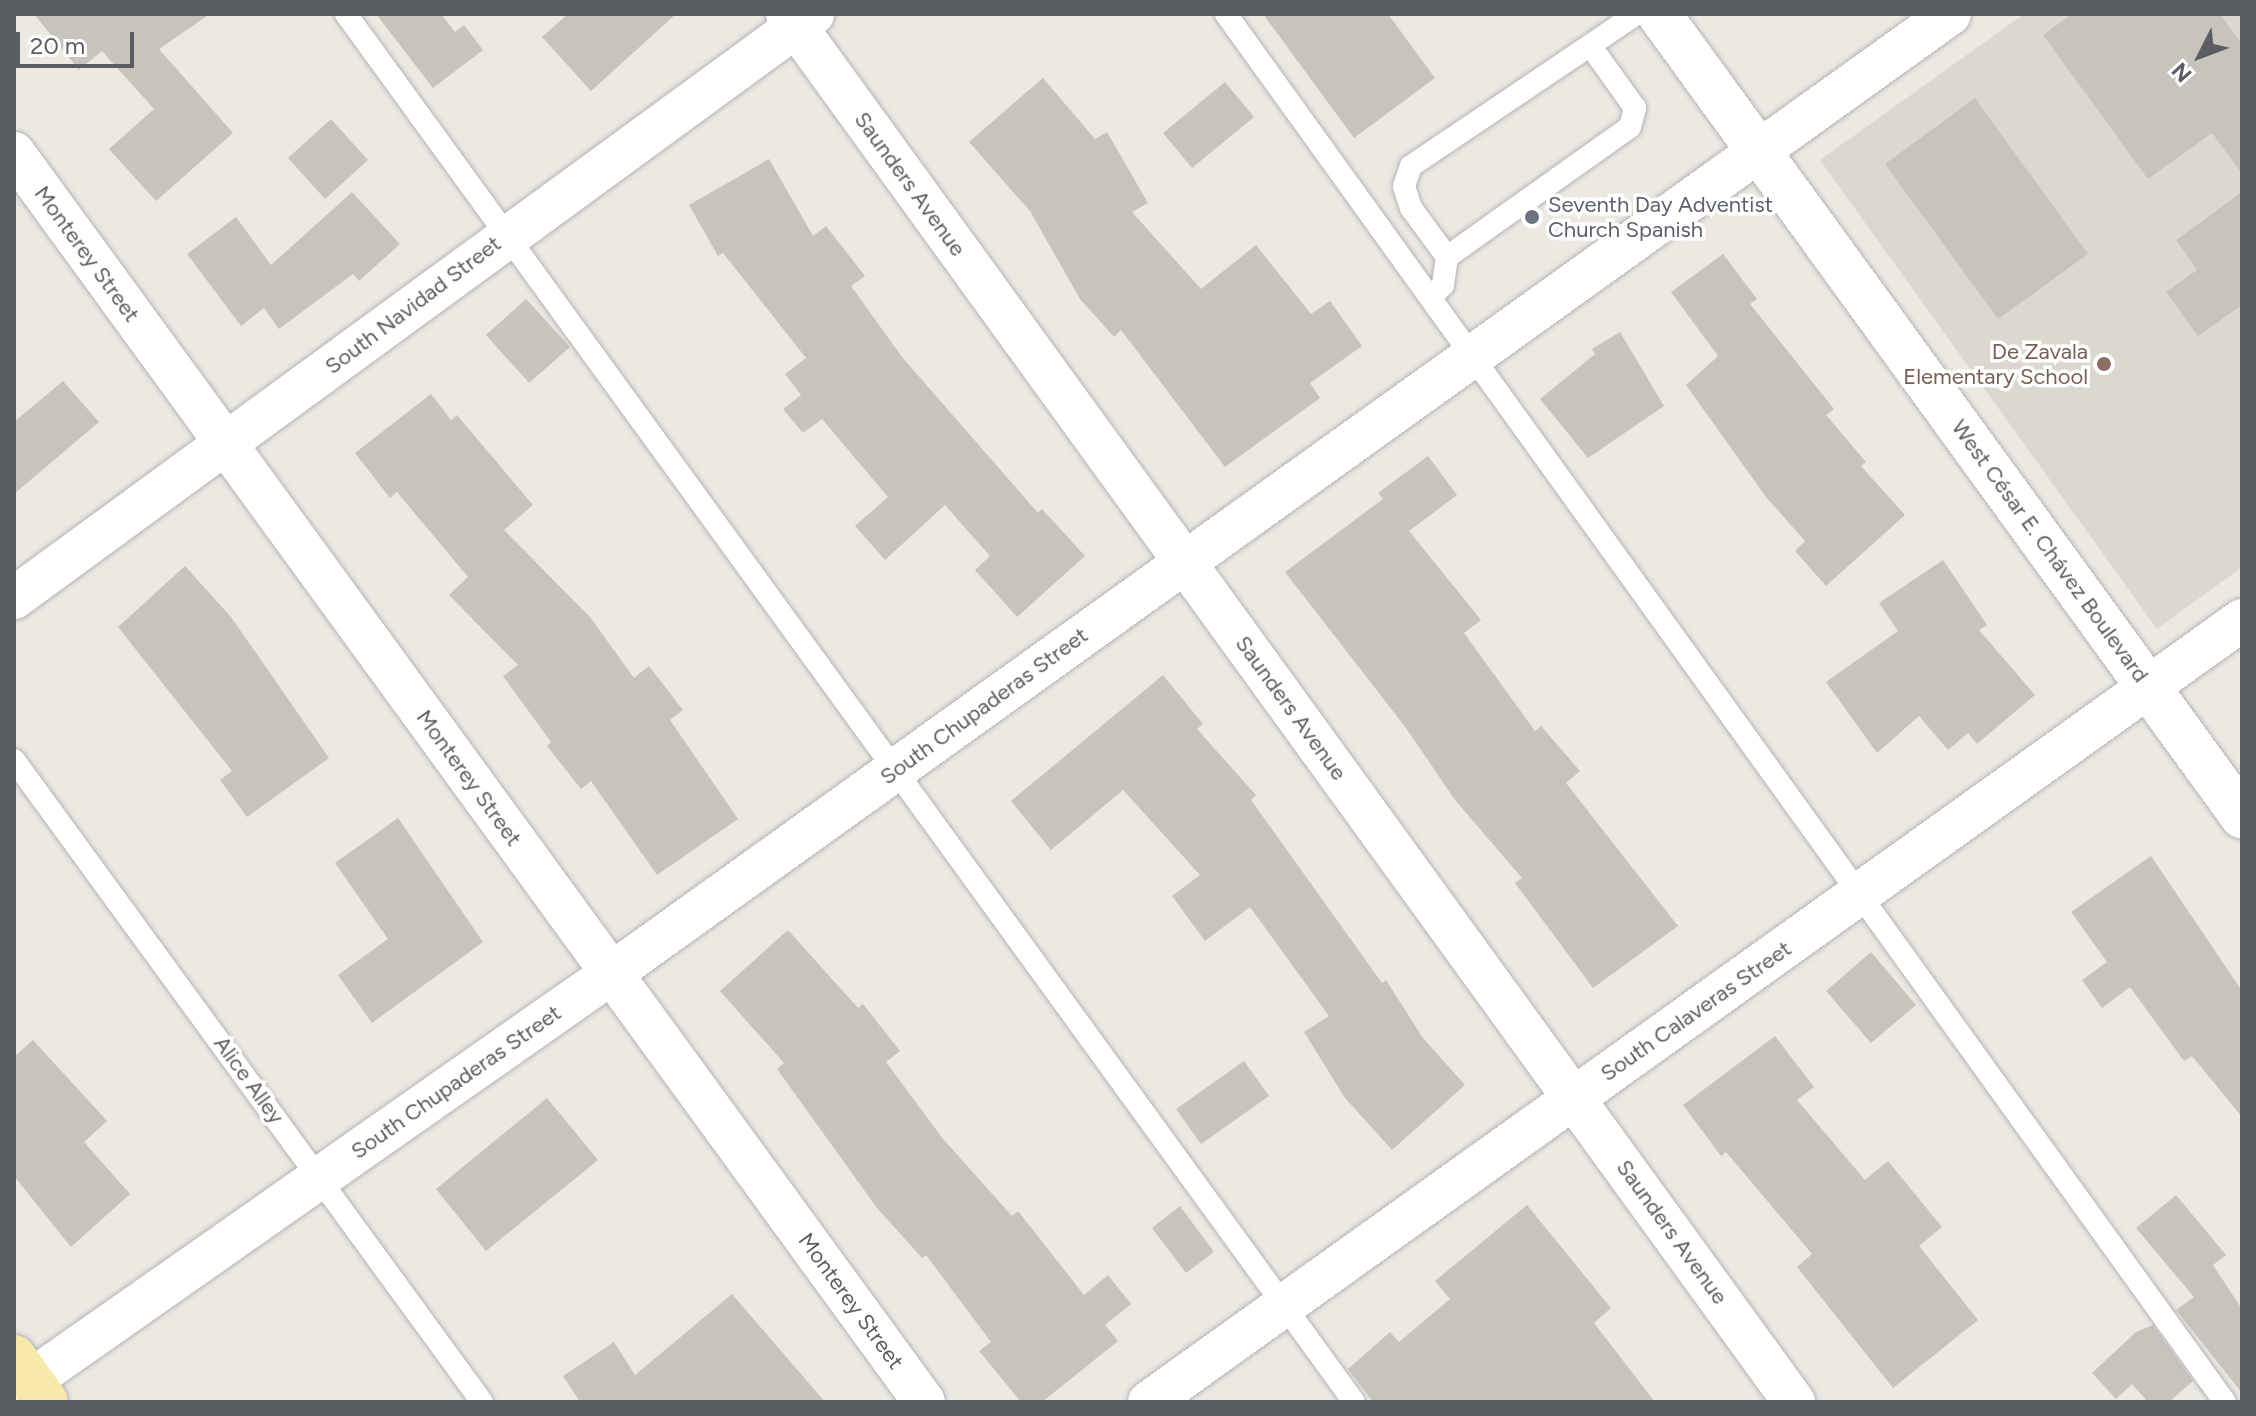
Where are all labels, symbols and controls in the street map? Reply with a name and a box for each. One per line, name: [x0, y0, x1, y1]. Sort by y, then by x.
scale bar: [20, 16, 138, 66]
north arrow: [2160, 16, 2240, 96]
text: 20 m: [30, 31, 85, 60]
text: N: [2166, 57, 2198, 88]
street label: Saunders Avenue: [849, 107, 971, 261]
street label: Monterey Street: [29, 181, 145, 327]
place label: Seventh Day Adventist Church Spanish: [1548, 191, 1773, 242]
marker: Seventh Day Adventist Church Spanish: [1523, 208, 1541, 226]
street label: South Navidad Street: [320, 230, 506, 380]
place label: De Zavala Elementary School: [1903, 338, 2088, 390]
marker: De Zavala Elementary School: [2095, 355, 2113, 373]
street label: West César E. Chávez Boulevard: [1946, 415, 2154, 687]
street label: South Chupaderas Street: [875, 622, 1093, 790]
street label: Saunders Avenue: [1230, 631, 1352, 785]
street label: Monterey Street: [411, 705, 527, 851]
street label: South Calaveras Street: [1596, 935, 1796, 1087]
street label: South Chupaderas Street: [346, 999, 566, 1165]
street label: Alice Alley: [208, 1031, 290, 1129]
street label: Saunders Avenue: [1611, 1155, 1733, 1309]
street label: Monterey Street: [793, 1228, 909, 1374]

